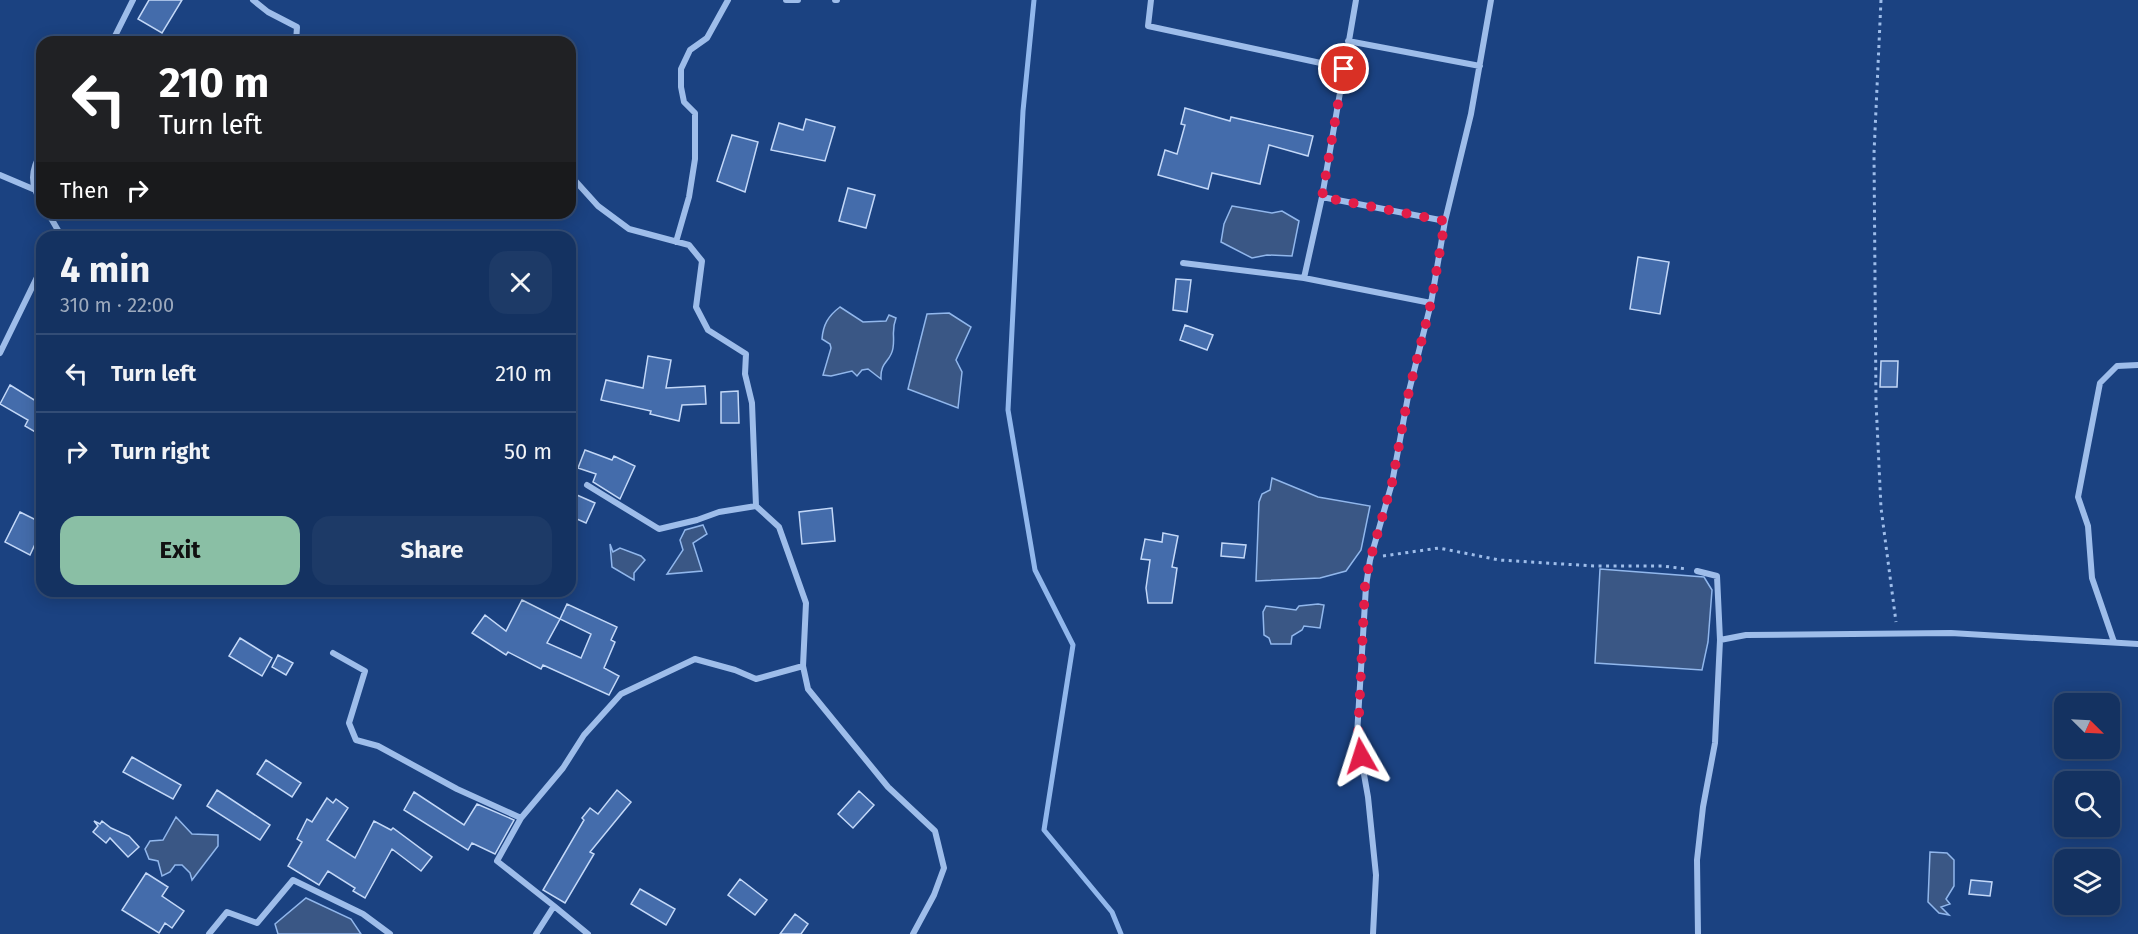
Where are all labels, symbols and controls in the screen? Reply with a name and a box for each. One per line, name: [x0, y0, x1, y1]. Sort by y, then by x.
pin: [1318, 43, 1369, 94]
icon: arrive: [1327, 52, 1360, 85]
text: 210 m: [159, 58, 269, 108]
icon: left: [60, 60, 138, 138]
text: Turn left: [159, 109, 262, 141]
icon: right: [121, 174, 154, 207]
text: Then: [60, 177, 109, 204]
text: 4 min: [60, 248, 150, 292]
button: close: [489, 251, 552, 314]
text: 310 m · 22:00: [60, 293, 174, 317]
icon: left: [60, 357, 93, 390]
text: Turn left: [111, 360, 196, 387]
text: 210 m: [495, 360, 552, 387]
icon: right: [60, 435, 93, 468]
text: Turn right: [111, 438, 210, 465]
text: 50 m: [504, 438, 552, 465]
button: Exit: [60, 516, 300, 585]
button: Share: [312, 516, 552, 585]
north arrow: [2054, 693, 2120, 759]
map controls: [2054, 693, 2120, 915]
position arrow: [1329, 724, 1393, 788]
button: search: [2054, 771, 2120, 837]
button: layers: [2054, 849, 2120, 915]

